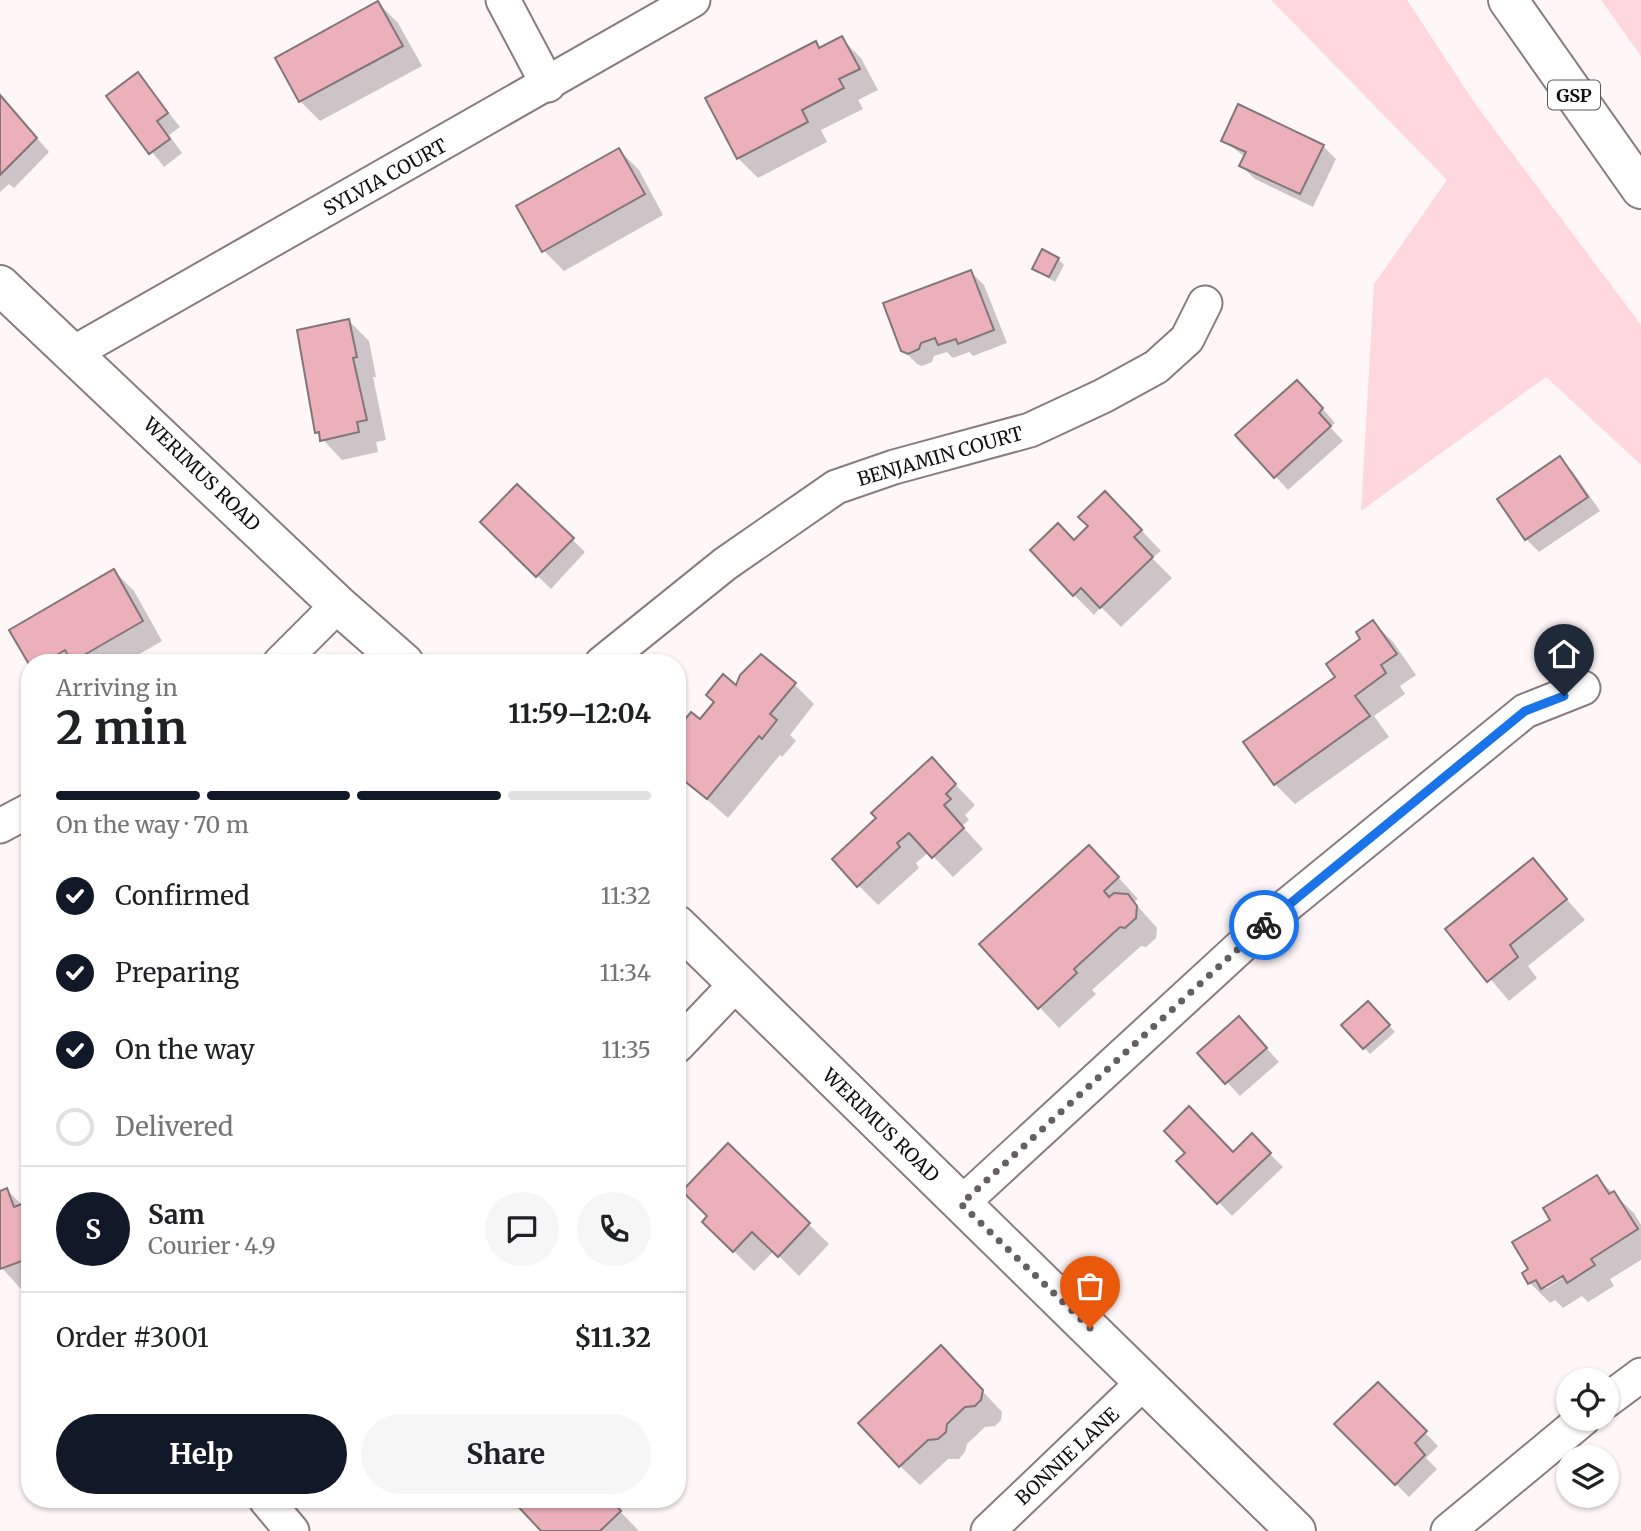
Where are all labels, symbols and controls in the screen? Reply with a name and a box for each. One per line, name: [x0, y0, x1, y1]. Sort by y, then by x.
road number: GSP: [1548, 80, 1600, 110]
street label: SYLVIA COURT: [319, 133, 451, 221]
street label: WERIMUS ROAD: [138, 411, 266, 536]
street label: BENJAMIN COURT: [854, 421, 1026, 491]
pin: [1534, 624, 1594, 696]
icon: home: [1545, 635, 1583, 673]
text: Arriving in: [56, 673, 178, 702]
text: 11:59–12:04: [508, 697, 651, 730]
text: 2 min: [56, 699, 187, 757]
text: On the way · 70 m: [56, 810, 249, 839]
icon: check: [56, 877, 94, 915]
text: Confirmed: [115, 879, 250, 912]
text: 11:32: [600, 881, 651, 910]
courier: [1229, 890, 1299, 960]
icon: bike: [1245, 906, 1283, 944]
icon: check: [56, 954, 94, 992]
text: Preparing: [115, 956, 239, 989]
text: 11:34: [600, 958, 651, 987]
icon: check: [56, 1031, 94, 1069]
text: On the way: [115, 1033, 255, 1066]
text: 11:35: [601, 1035, 651, 1064]
street label: WERIMUS ROAD: [817, 1062, 945, 1187]
text: Delivered: [115, 1110, 234, 1143]
button: chat: [485, 1192, 559, 1266]
button: phone: [577, 1192, 651, 1266]
text: Sam: [148, 1198, 205, 1231]
text: S: [85, 1213, 101, 1246]
text: Courier · 4.9: [148, 1231, 276, 1260]
pin: [1060, 1256, 1120, 1328]
icon: bag: [1071, 1267, 1109, 1305]
text: Order #3001: [56, 1321, 209, 1354]
text: $11.32: [574, 1321, 651, 1354]
map controls: [1556, 1368, 1619, 1508]
button: locate: [1556, 1368, 1619, 1431]
street label: BONNIE LANE: [1010, 1402, 1124, 1510]
button: Help: [56, 1414, 347, 1494]
button: Share: [361, 1414, 651, 1494]
button: layers: [1556, 1445, 1619, 1508]

